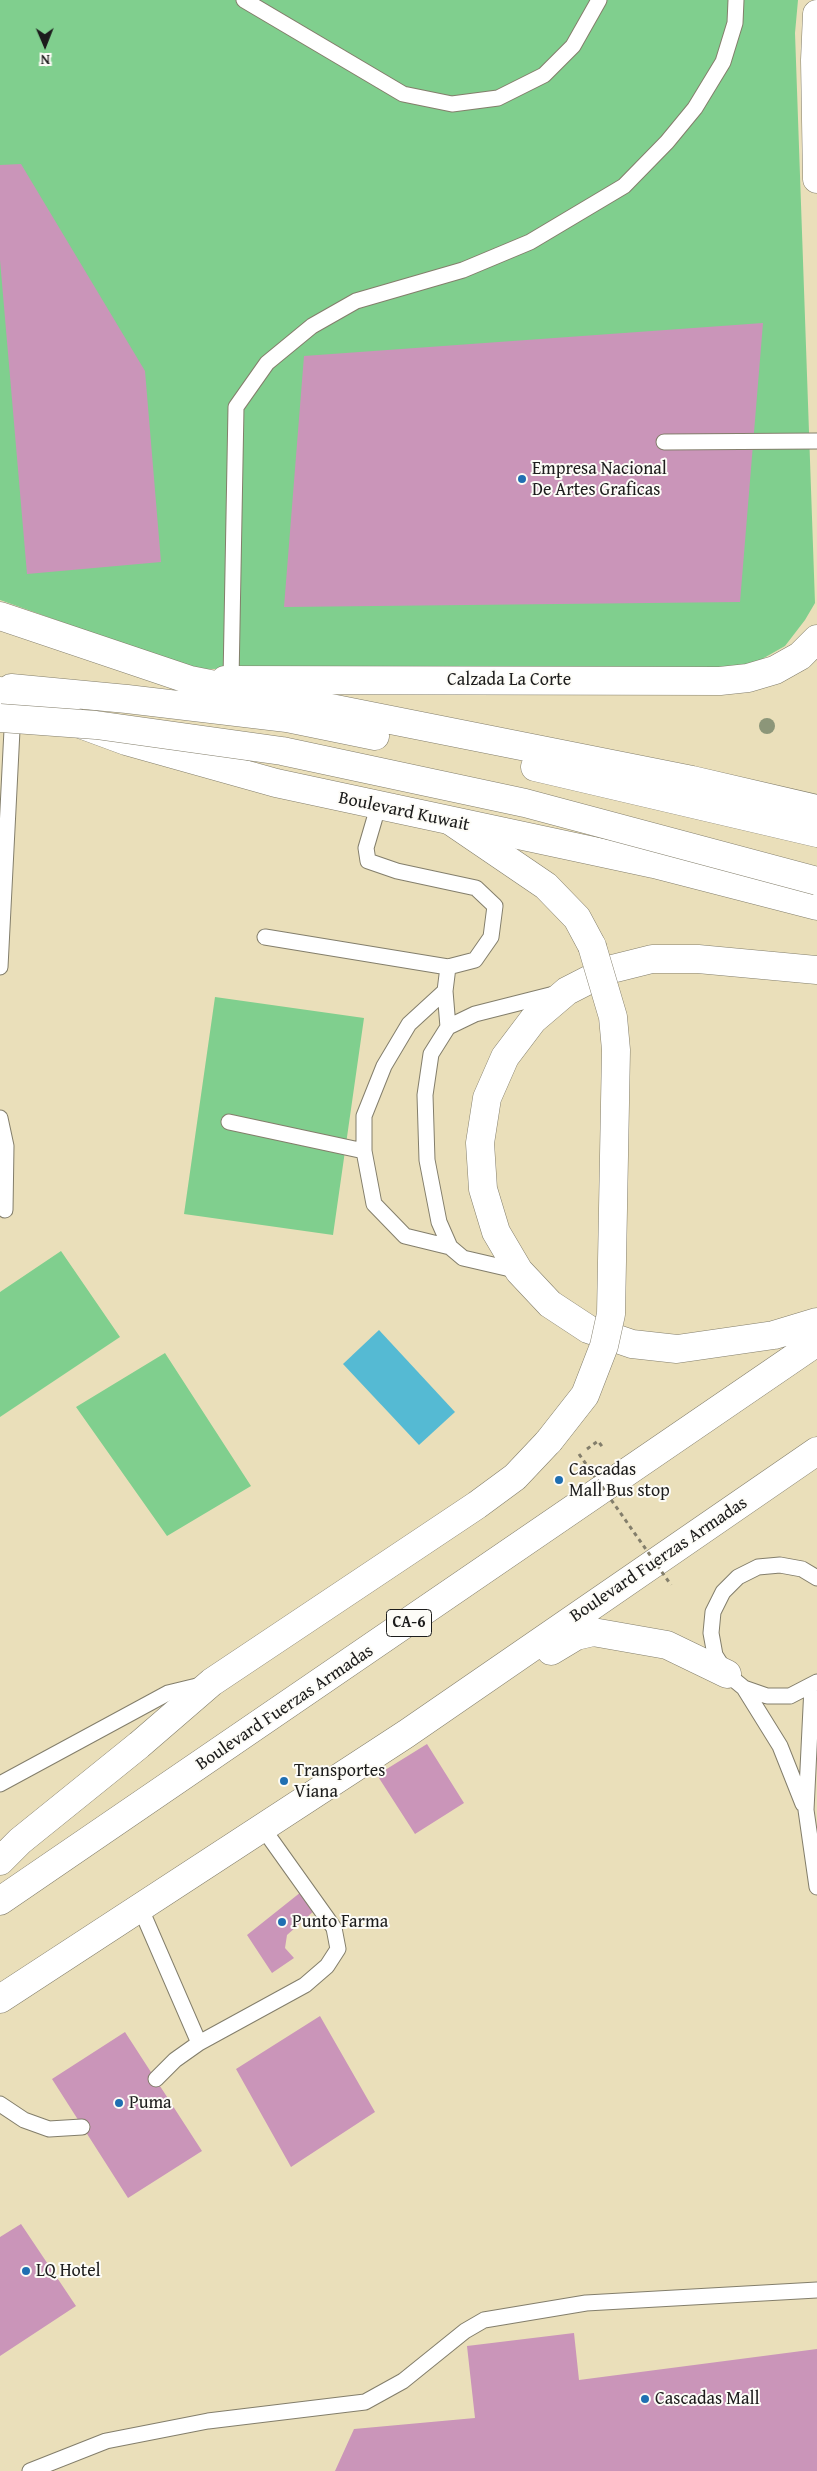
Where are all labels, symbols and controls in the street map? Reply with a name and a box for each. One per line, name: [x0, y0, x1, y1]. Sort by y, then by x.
north arrow: [20, 20, 70, 70]
text: N: [40, 50, 50, 70]
place label: Empresa Nacional De Artes Graficas: [532, 458, 667, 500]
marker: Empresa Nacional De Artes Graficas: [516, 473, 528, 485]
street label: Calzada La Corte: [447, 669, 571, 691]
street label: Boulevard Kuwait: [337, 788, 471, 836]
place label: Cascadas Mall Bus stop: [569, 1459, 670, 1502]
marker: Cascadas Mall Bus stop: [553, 1474, 565, 1486]
street label: Boulevard Fuerzas Armadas: [566, 1493, 752, 1627]
road number: CA-6: [386, 1610, 432, 1636]
street label: Boulevard Fuerzas Armadas: [192, 1641, 378, 1775]
place label: Transportes Viana: [294, 1760, 385, 1802]
marker: Transportes Viana: [278, 1775, 290, 1787]
place label: Punto Farma: [292, 1911, 388, 1933]
marker: Punto Farma: [276, 1916, 288, 1928]
place label: Puma: [129, 2092, 172, 2114]
marker: Puma: [113, 2097, 125, 2109]
place label: LQ Hotel: [36, 2260, 101, 2282]
marker: LQ Hotel: [20, 2265, 32, 2277]
place label: Cascadas Mall: [655, 2388, 760, 2410]
marker: Cascadas Mall: [639, 2393, 651, 2405]

